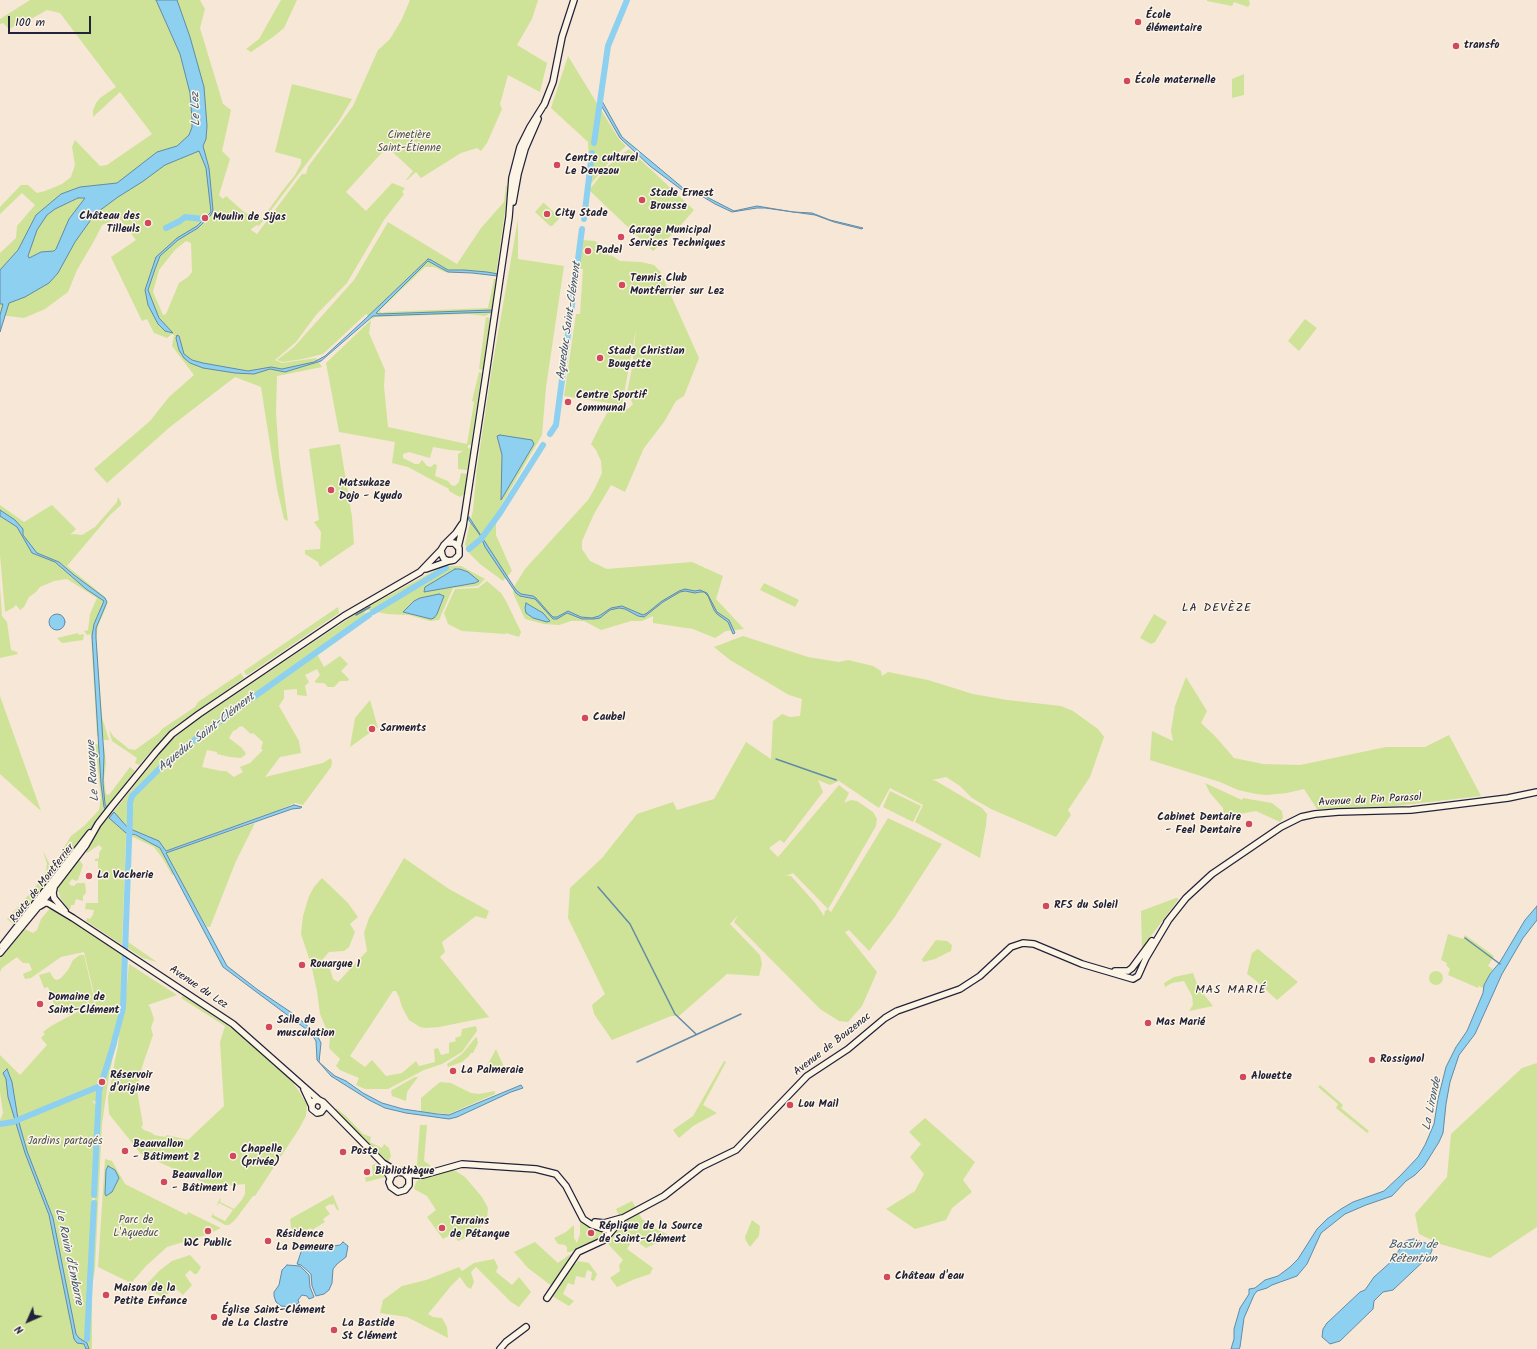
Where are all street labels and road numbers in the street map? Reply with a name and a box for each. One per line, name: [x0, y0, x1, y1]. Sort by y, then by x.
street label: Avenue du Pin Parasol: [1318, 792, 1422, 810]
street label: Route de Montferrier: [8, 842, 78, 926]
street label: Avenue du Lez: [166, 964, 230, 1012]
street label: Avenue de Bouzenac: [792, 1011, 874, 1079]

